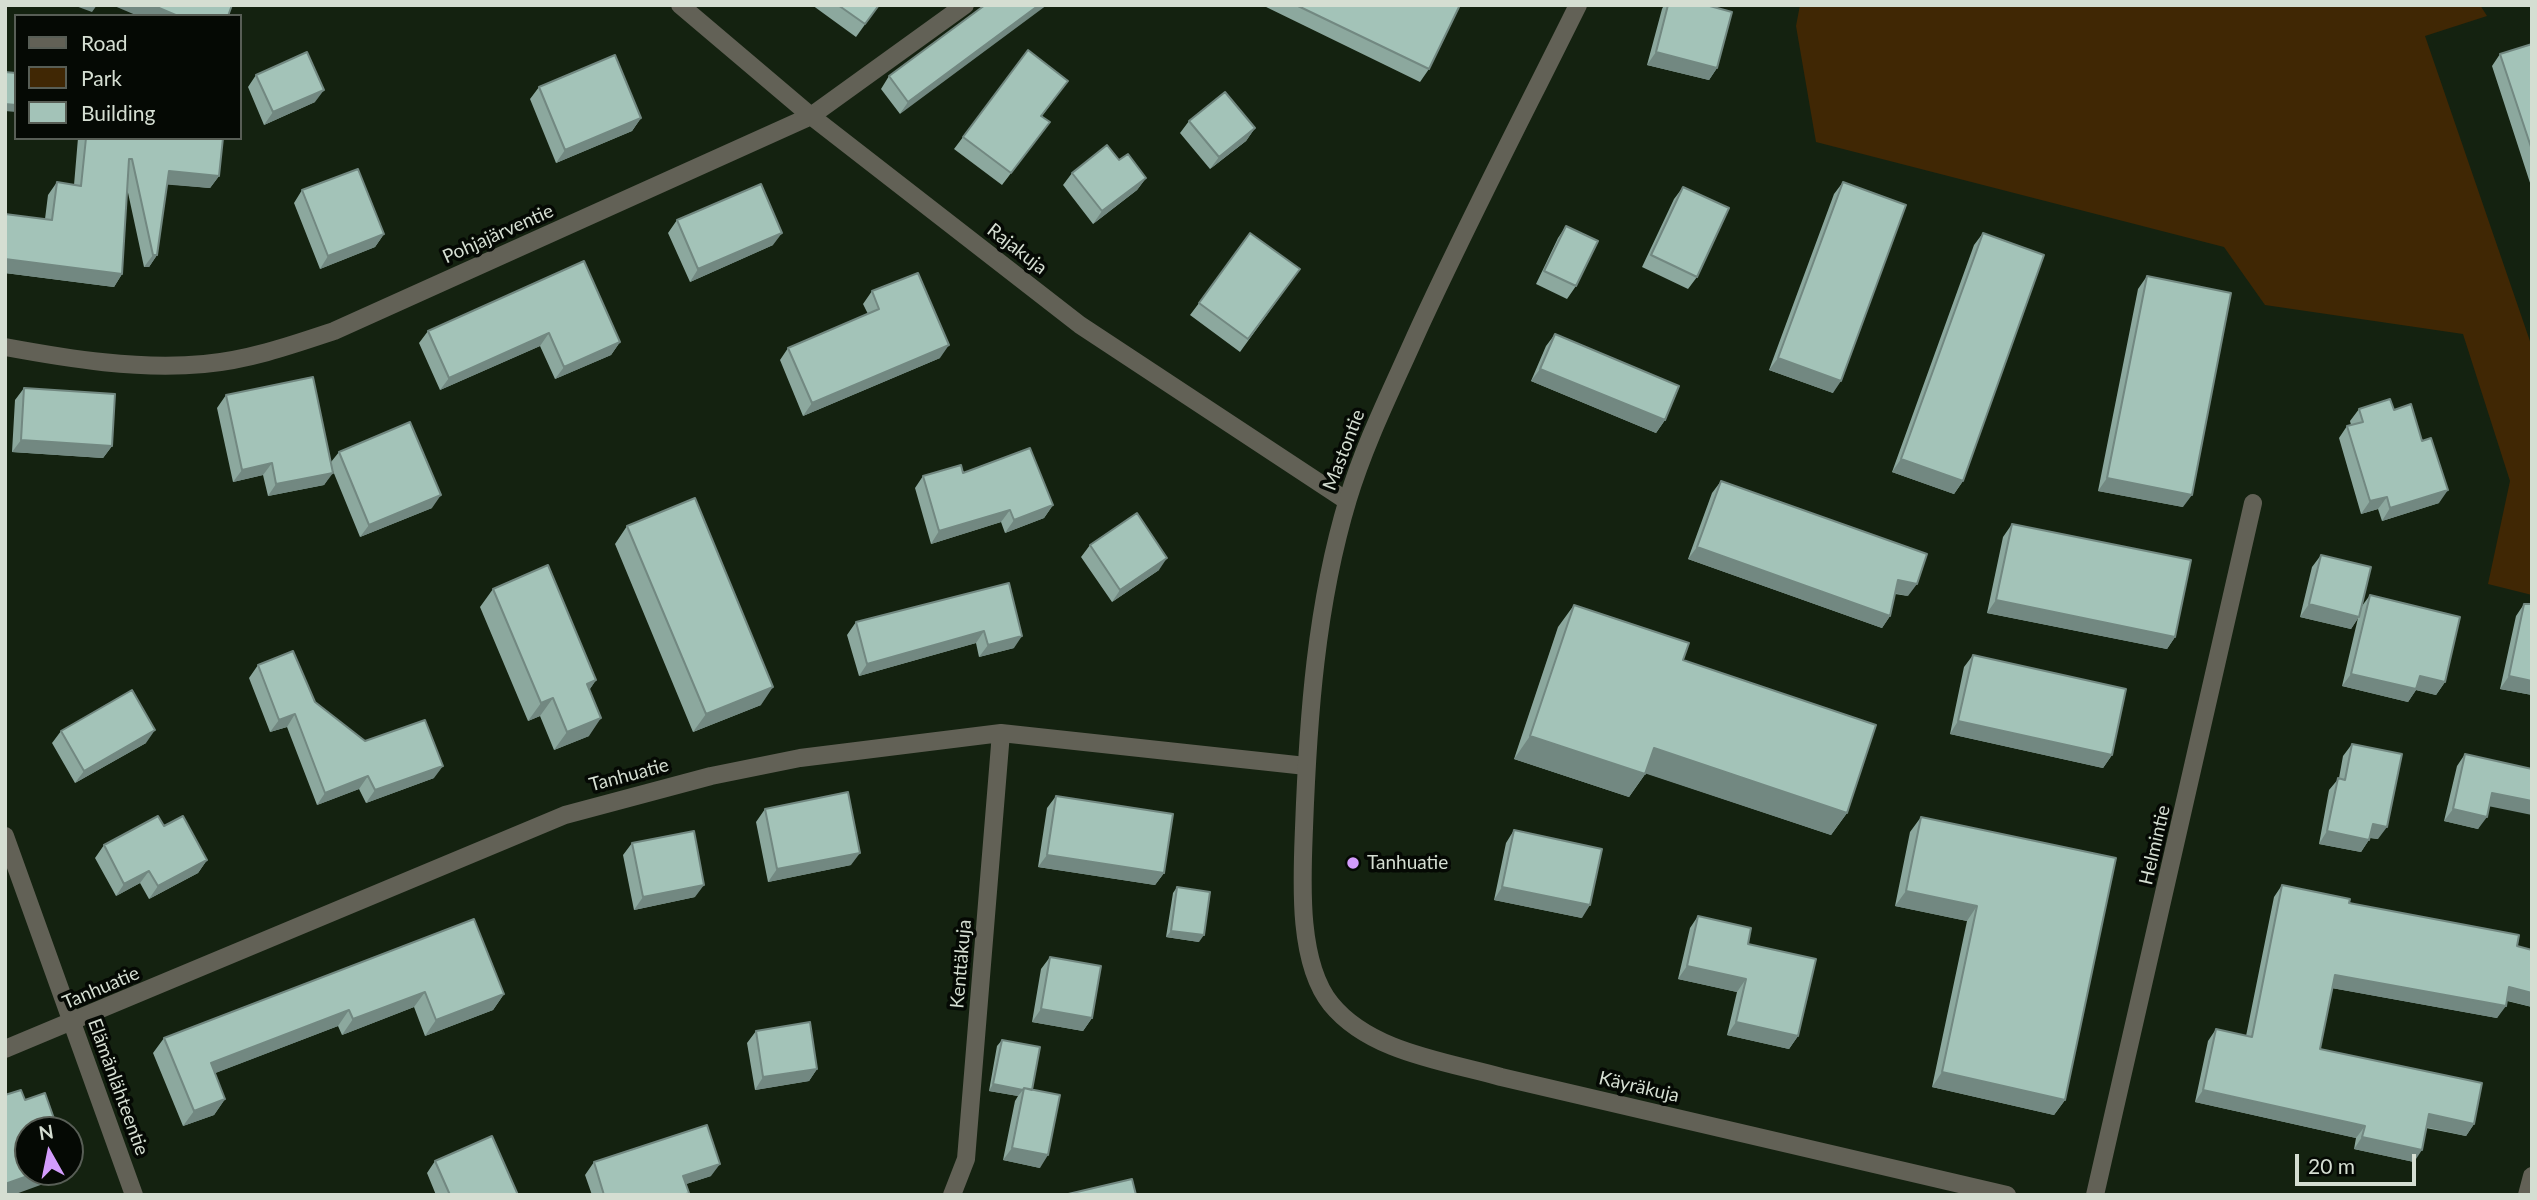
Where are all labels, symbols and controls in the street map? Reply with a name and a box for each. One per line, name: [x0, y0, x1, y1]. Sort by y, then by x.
legend: [14, 14, 242, 140]
text: Road: [81, 30, 128, 55]
text: Park: [81, 65, 122, 90]
text: Building: [81, 100, 156, 125]
street label: Pohjajärventie: [439, 199, 557, 269]
street label: Rajakuja: [983, 219, 1051, 279]
street label: Mastontie: [1318, 406, 1370, 494]
street label: Tanhuatie: [587, 753, 671, 797]
street label: Helmintie: [2135, 803, 2175, 887]
place label: Tanhuatie: [1367, 852, 1448, 874]
marker: Tanhuatie: [1345, 855, 1361, 871]
street label: Kenttäkuja: [946, 919, 976, 1009]
street label: Tanhuatie: [59, 962, 143, 1014]
street label: Elämänlähteentie: [83, 1015, 153, 1159]
street label: Käyräkuja: [1596, 1067, 1682, 1107]
north arrow: [14, 1116, 84, 1186]
text: N: [37, 1119, 55, 1144]
scale bar: [2299, 1140, 2420, 1184]
text: 20 m: [2308, 1153, 2355, 1178]

